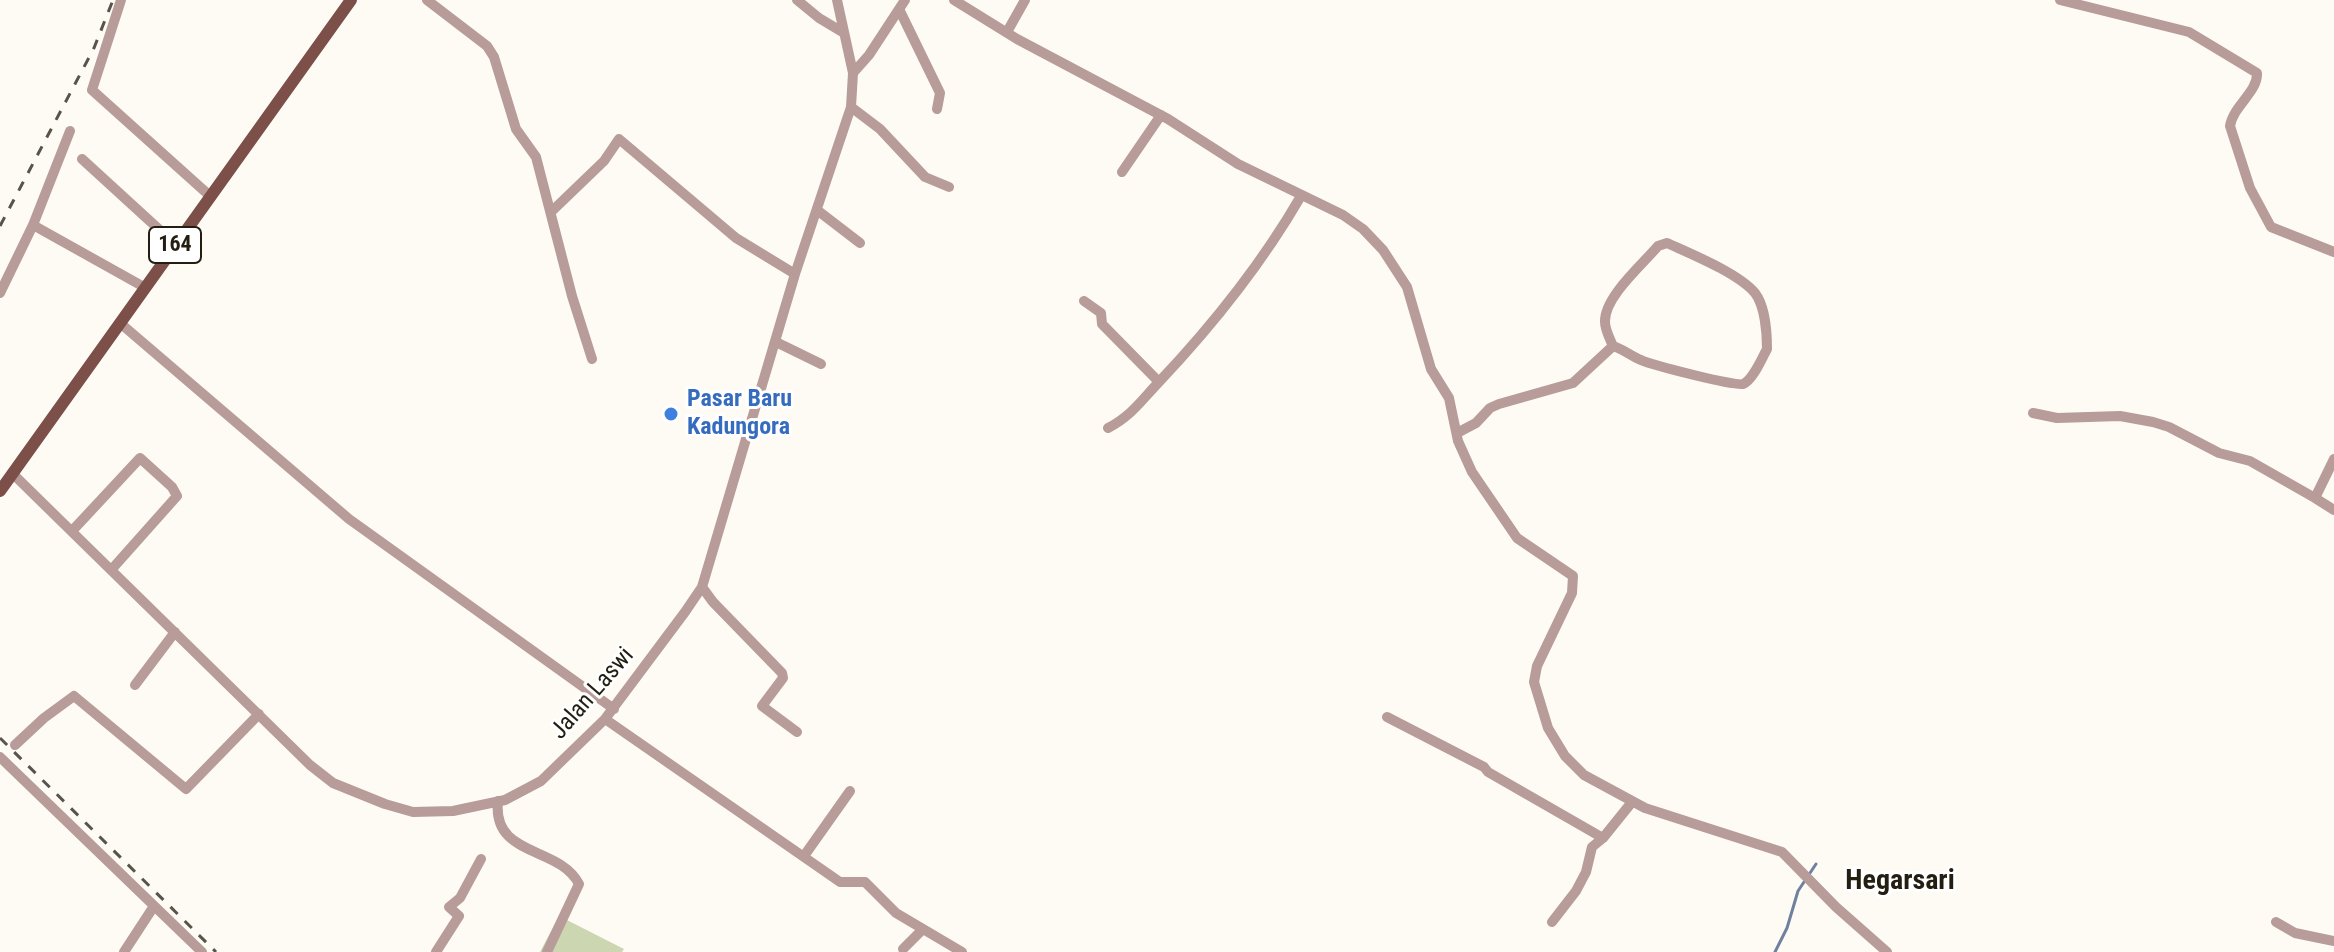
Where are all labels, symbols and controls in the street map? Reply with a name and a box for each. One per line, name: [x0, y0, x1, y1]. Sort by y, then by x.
road number: 164: [149, 227, 201, 263]
place label: Pasar Baru Kadungora: [687, 386, 792, 442]
marker: Pasar Baru Kadungora: [662, 405, 680, 423]
street label: Jalan Laswi: [545, 642, 641, 746]
district label: Hegarsari: [1845, 865, 1955, 899]

